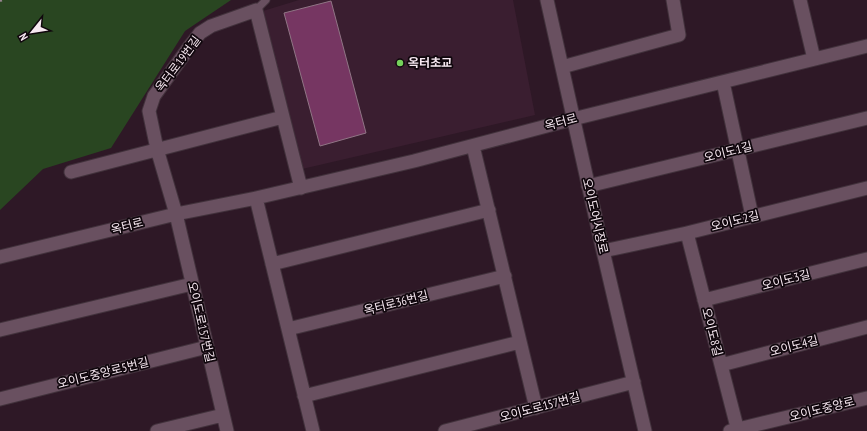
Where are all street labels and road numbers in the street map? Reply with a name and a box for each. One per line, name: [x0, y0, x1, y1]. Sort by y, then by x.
street label: 옥터로19번길: [152, 33, 203, 95]
street label: 옥터로: [543, 110, 579, 133]
street label: 오이도1길: [702, 138, 754, 165]
street label: 오이도어시장로: [579, 177, 611, 255]
street label: 오이도2길: [709, 207, 761, 234]
street label: 옥터로: [109, 214, 145, 237]
street label: 오이도3길: [760, 266, 812, 293]
street label: 오이도로157번길: [185, 280, 218, 364]
street label: 옥터로36번길: [362, 287, 430, 318]
street label: 오이도8길: [699, 306, 726, 358]
street label: 오이도4길: [768, 332, 820, 359]
street label: 오이도중앙로5번길: [56, 354, 150, 391]
street label: 오이도로157번길: [498, 389, 582, 424]
street label: 오이도중앙로: [788, 393, 856, 424]

